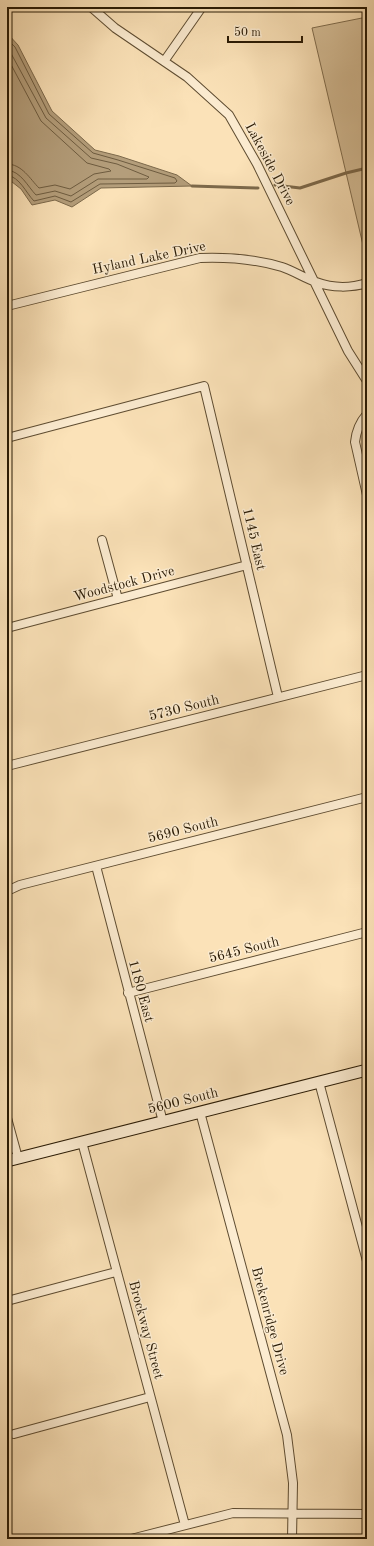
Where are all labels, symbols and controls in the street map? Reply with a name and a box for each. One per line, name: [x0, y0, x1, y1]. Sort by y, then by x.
scale bar: [228, 18, 302, 44]
text: 50 m: [234, 26, 261, 39]
street label: Lakeside Drive: [242, 120, 298, 208]
street label: Hyland Lake Drive: [91, 239, 207, 277]
street label: 1145 East: [240, 506, 268, 572]
street label: Woodstock Drive: [72, 564, 176, 604]
street label: 5730 South: [147, 692, 221, 724]
street label: 5690 South: [146, 814, 220, 846]
street label: 5645 South: [207, 934, 281, 966]
street label: 1180 East: [126, 958, 156, 1024]
street label: 5600 South: [146, 1085, 220, 1117]
street label: Brekenridge Drive: [249, 1265, 291, 1377]
street label: Brockway Street: [126, 1279, 166, 1381]

